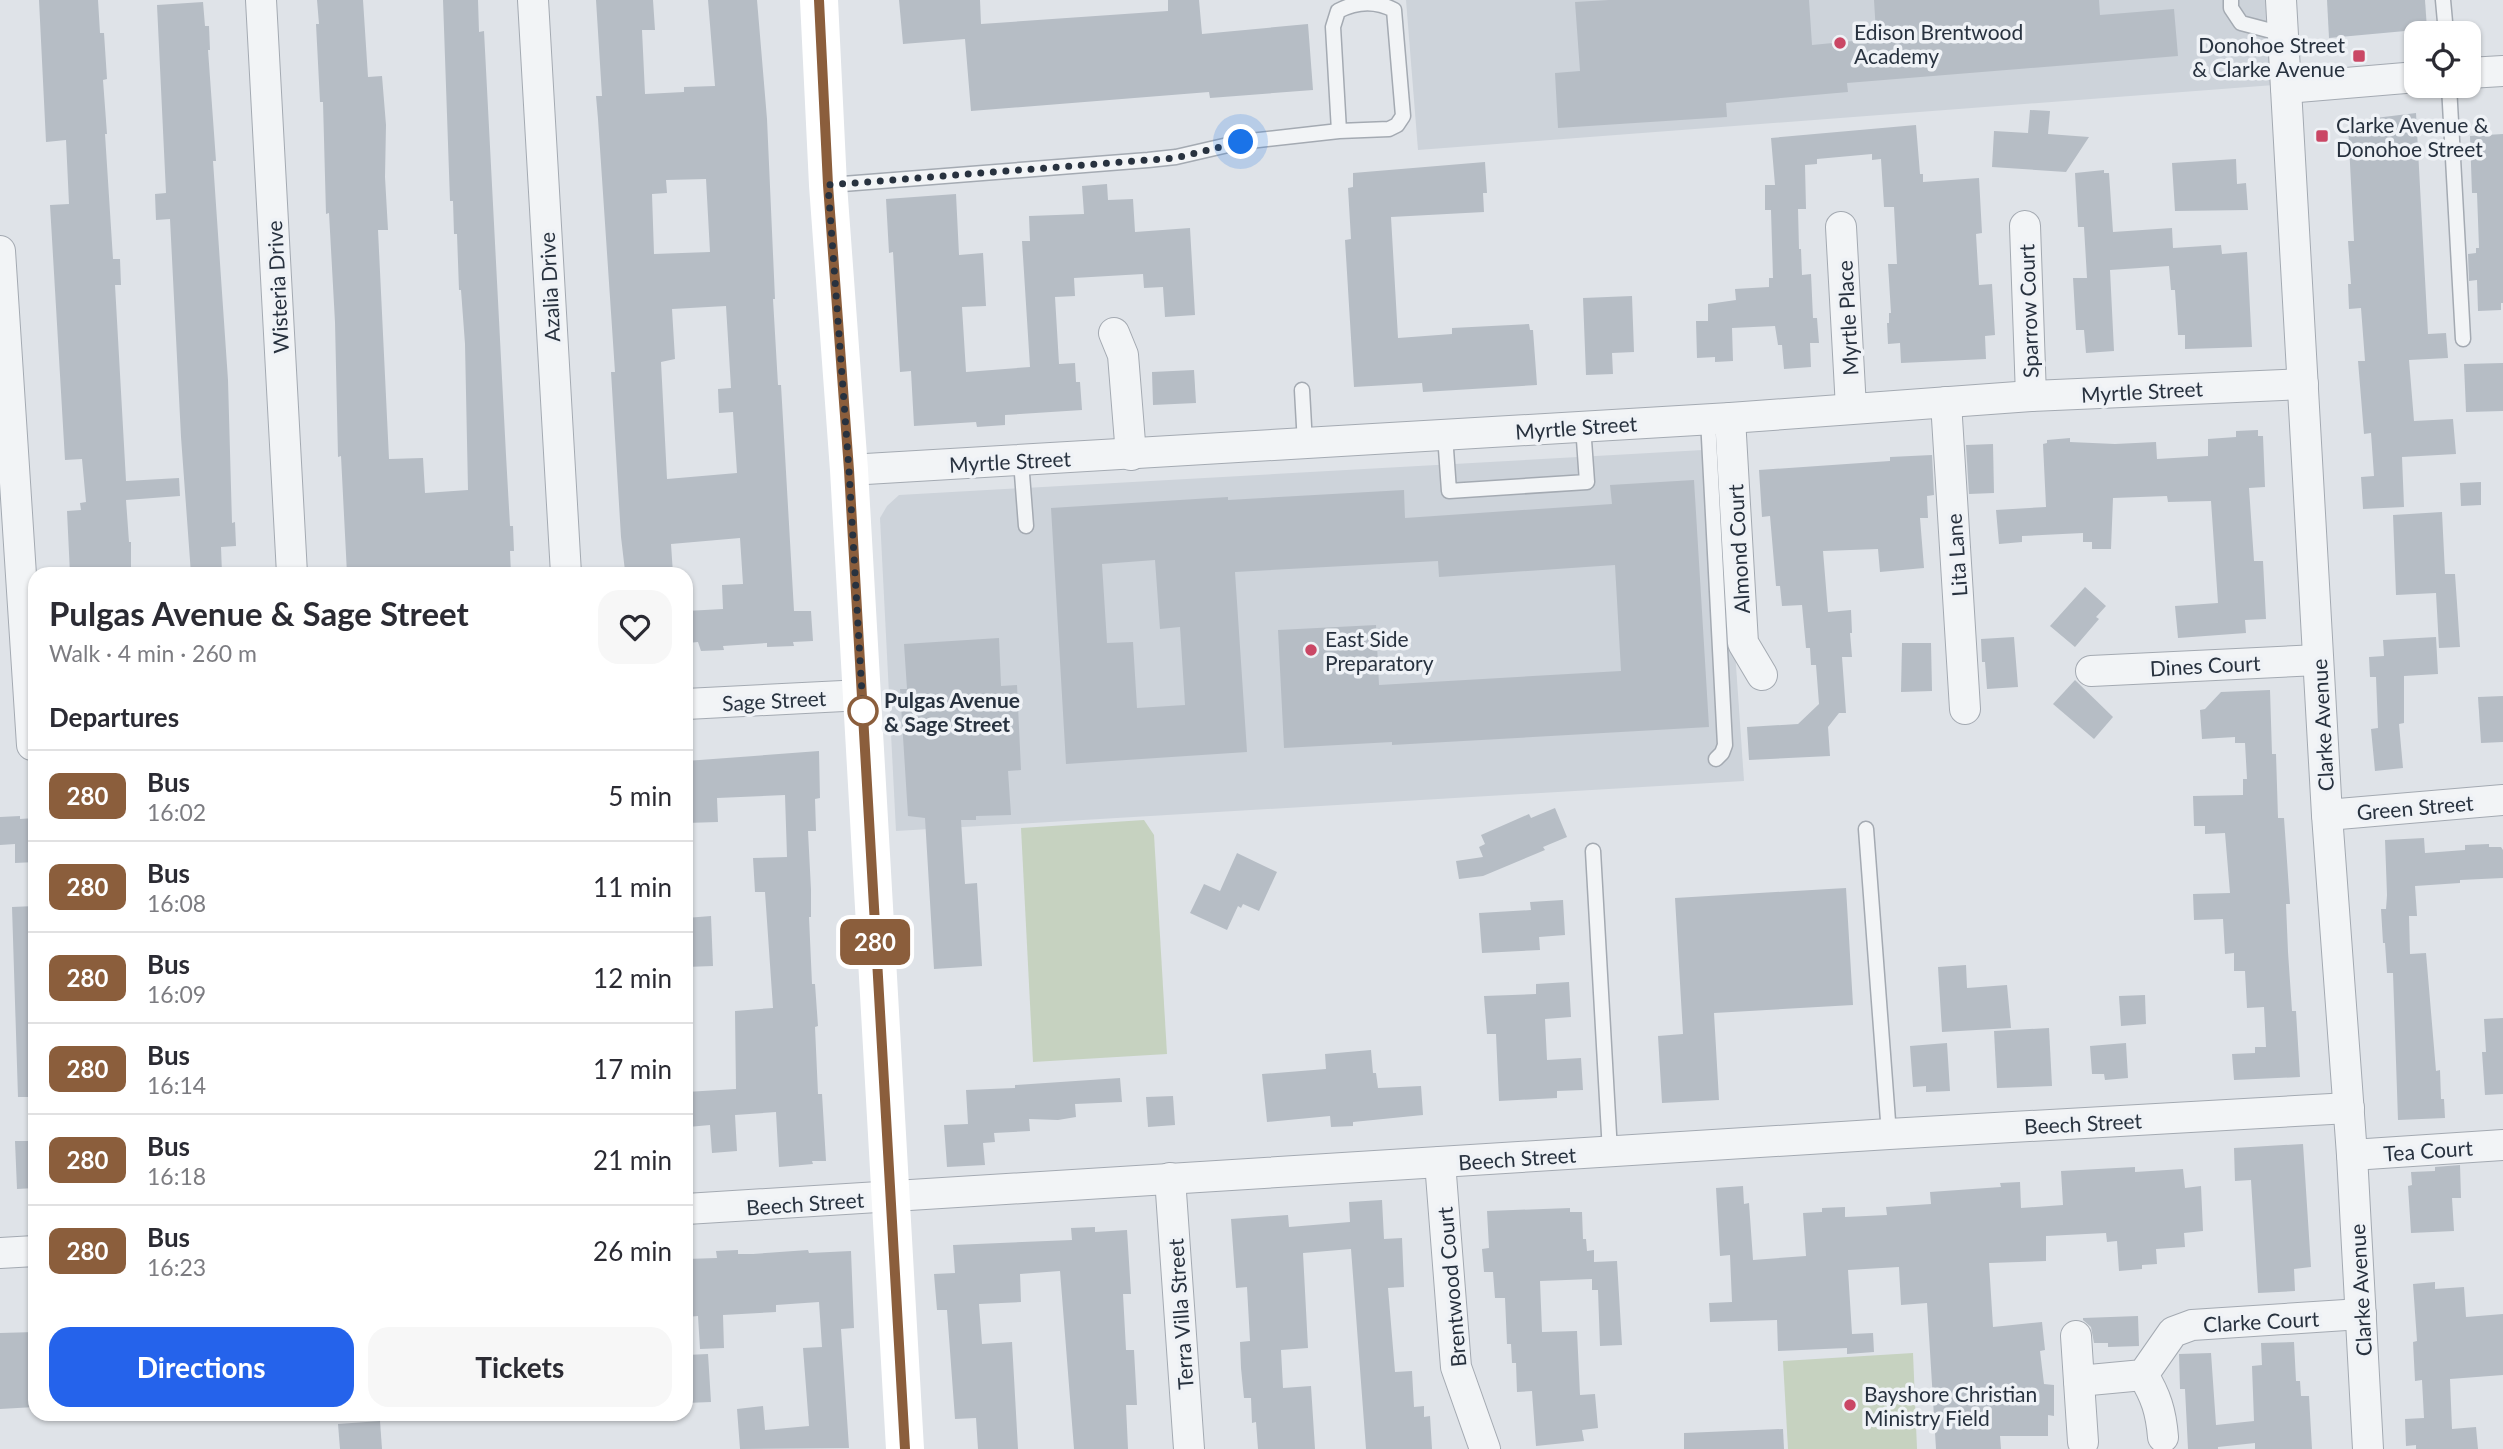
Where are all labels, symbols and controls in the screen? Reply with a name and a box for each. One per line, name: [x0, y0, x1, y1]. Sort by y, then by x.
place label: Edison Brentwood Academy: [1854, 19, 2023, 68]
map controls: [2404, 21, 2481, 98]
button: locate: [2404, 21, 2481, 98]
place label: Donohoe Street & Clarke Avenue: [2192, 32, 2345, 81]
marker: Edison Brentwood Academy: [1832, 35, 1848, 51]
marker: Donohoe Street & Clarke Avenue: [2351, 48, 2367, 64]
place label: Clarke Avenue & Donohoe Street: [2336, 112, 2489, 161]
your location: [1223, 124, 1258, 159]
marker: Clarke Avenue & Donohoe Street: [2314, 128, 2330, 144]
street label: Wisteria Drive: [261, 220, 293, 354]
street label: Azalia Drive: [534, 231, 564, 343]
street label: Sparrow Court: [2013, 243, 2043, 378]
street label: Myrtle Place: [1831, 260, 1863, 376]
street label: Myrtle Street: [2080, 375, 2204, 407]
street label: Myrtle Street: [1514, 410, 1638, 444]
street label: Myrtle Street: [948, 445, 1072, 477]
street label: Almond Court: [1722, 483, 1754, 614]
street label: Lita Lane: [1941, 513, 1971, 597]
button: heart: [598, 590, 672, 664]
text: Pulgas Avenue & Sage Street: [49, 593, 469, 633]
place label: East Side Preparatory: [1325, 626, 1434, 675]
text: Walk · 4 min · 260 m: [49, 639, 257, 667]
marker: East Side Preparatory: [1303, 642, 1319, 658]
street label: Dines Court: [2149, 650, 2261, 680]
street label: Clarke Avenue: [2306, 658, 2338, 792]
street label: Sage Street: [721, 685, 827, 715]
place label: Pulgas Avenue & Sage Street: [884, 687, 1020, 736]
marker: Pulgas Avenue & Sage Street: [848, 696, 878, 726]
text: Departures: [49, 701, 179, 733]
text: Bus: [147, 766, 190, 798]
text: 5 min: [608, 780, 672, 812]
text: 280: [67, 781, 108, 810]
street label: Green Street: [2356, 789, 2475, 825]
text: 16:02: [147, 798, 206, 826]
text: Bus: [147, 857, 190, 889]
text: 11 min: [593, 871, 672, 903]
text: 280: [67, 872, 108, 901]
text: 16:08: [147, 889, 206, 917]
line badge: 280: [835, 919, 915, 965]
text: 280: [854, 927, 896, 956]
text: Bus: [147, 948, 190, 980]
text: 12 min: [593, 962, 672, 994]
text: 280: [67, 963, 108, 992]
text: 16:09: [147, 980, 206, 1008]
text: Bus: [147, 1039, 190, 1071]
text: 17 min: [593, 1053, 672, 1085]
text: 280: [67, 1054, 108, 1083]
text: 16:14: [147, 1071, 206, 1099]
street label: Beech Street: [2023, 1107, 2143, 1139]
text: Bus: [147, 1130, 190, 1162]
street label: Tea Court: [2383, 1134, 2474, 1166]
street label: Beech Street: [1457, 1141, 1577, 1175]
text: 21 min: [593, 1144, 672, 1176]
text: 280: [67, 1145, 108, 1174]
text: 16:18: [147, 1162, 206, 1190]
street label: Beech Street: [745, 1186, 865, 1220]
street label: Brentwood Court: [1432, 1205, 1470, 1368]
text: Bus: [147, 1221, 190, 1253]
street label: Clarke Avenue: [2344, 1223, 2376, 1357]
text: 26 min: [593, 1235, 672, 1267]
text: 280: [67, 1236, 108, 1265]
street label: Terra Villa Street: [1162, 1237, 1198, 1390]
text: 16:23: [147, 1253, 206, 1281]
street label: Clarke Court: [2202, 1305, 2320, 1337]
button: Directions: [49, 1327, 354, 1407]
button: Tickets: [368, 1327, 672, 1407]
place label: Bayshore Christian Ministry Field: [1864, 1381, 2037, 1430]
marker: Bayshore Christian Ministry Field: [1842, 1397, 1858, 1413]

